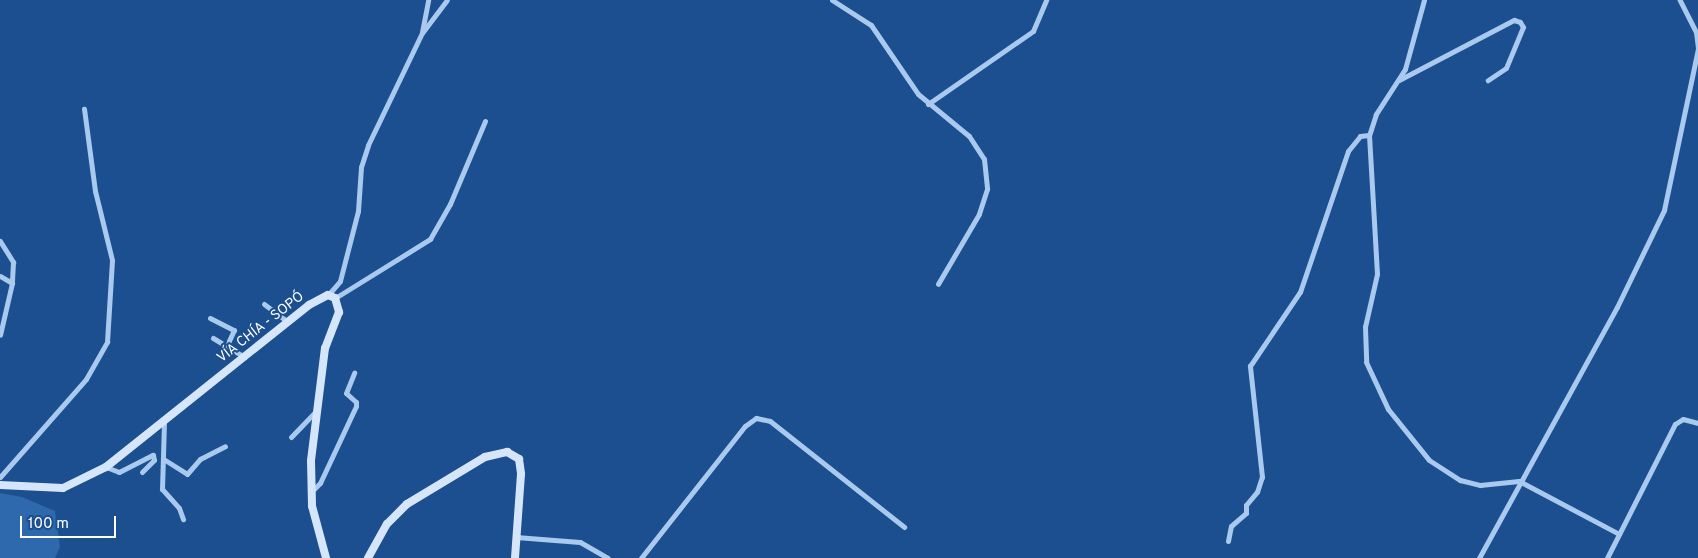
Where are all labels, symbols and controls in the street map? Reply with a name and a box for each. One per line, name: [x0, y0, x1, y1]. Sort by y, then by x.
street label: VÍA CHÍA - SOPÓ: [214, 289, 308, 367]
scale bar: [22, 506, 119, 538]
text: 100 m: [28, 515, 69, 534]

